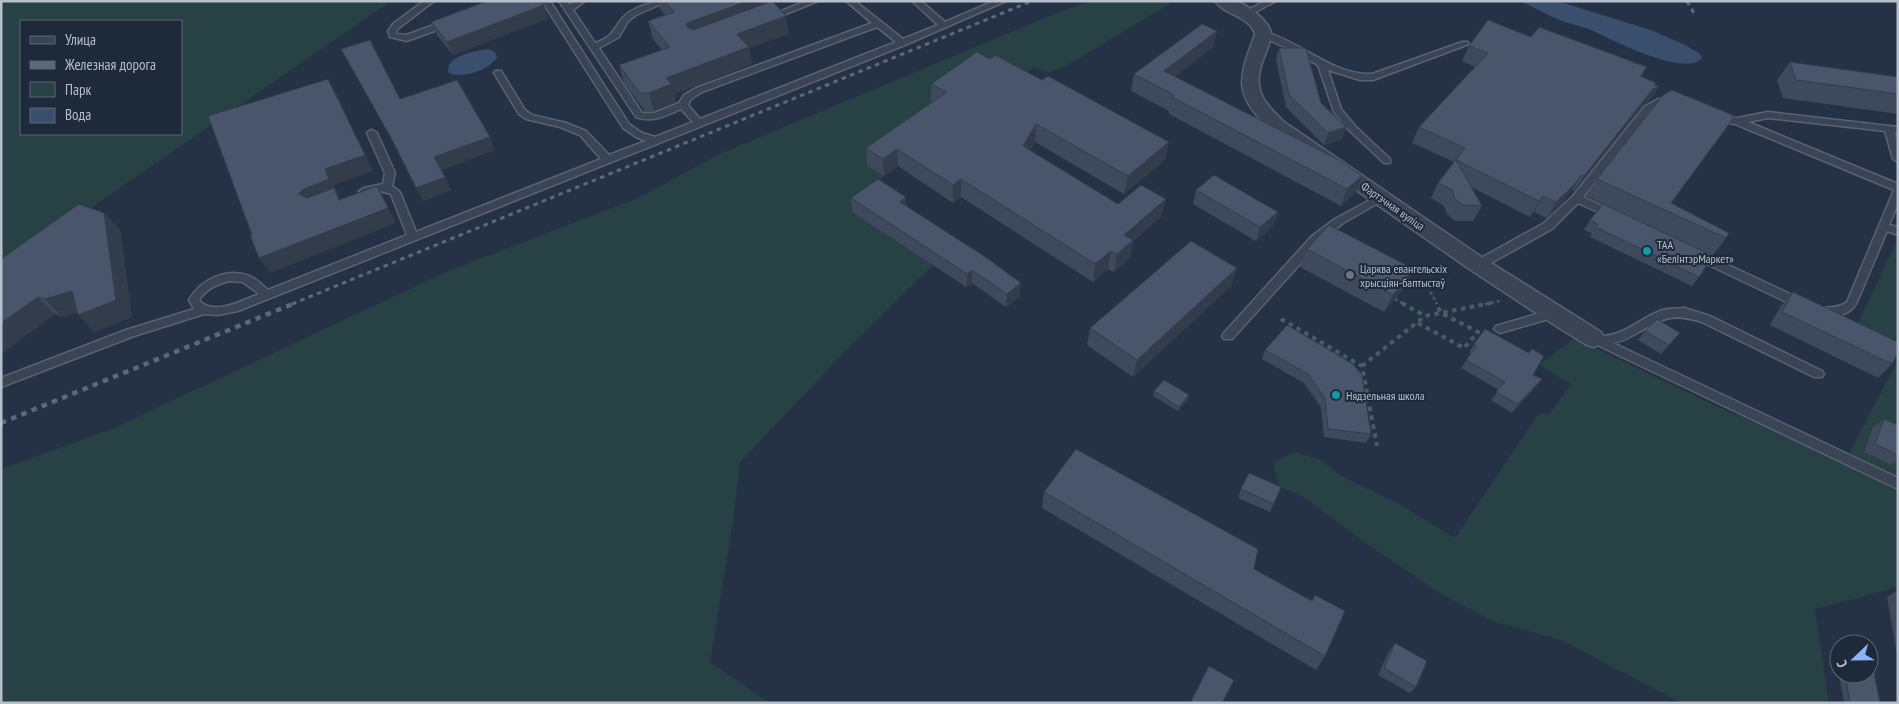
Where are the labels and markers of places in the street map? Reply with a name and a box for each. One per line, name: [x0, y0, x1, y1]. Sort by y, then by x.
place label: ТАА «БелІнтэрМаркет»: [1657, 237, 1734, 266]
marker: ТАА «БелІнтэрМаркет»: [1641, 245, 1653, 257]
place label: Царква евангельскіх хрысціян-баптыстаў: [1360, 261, 1447, 290]
marker: Царква евангельскіх хрысціян-баптыстаў: [1344, 269, 1356, 281]
place label: Нядзельная школа: [1346, 388, 1425, 403]
marker: Нядзельная школа: [1330, 389, 1342, 401]

